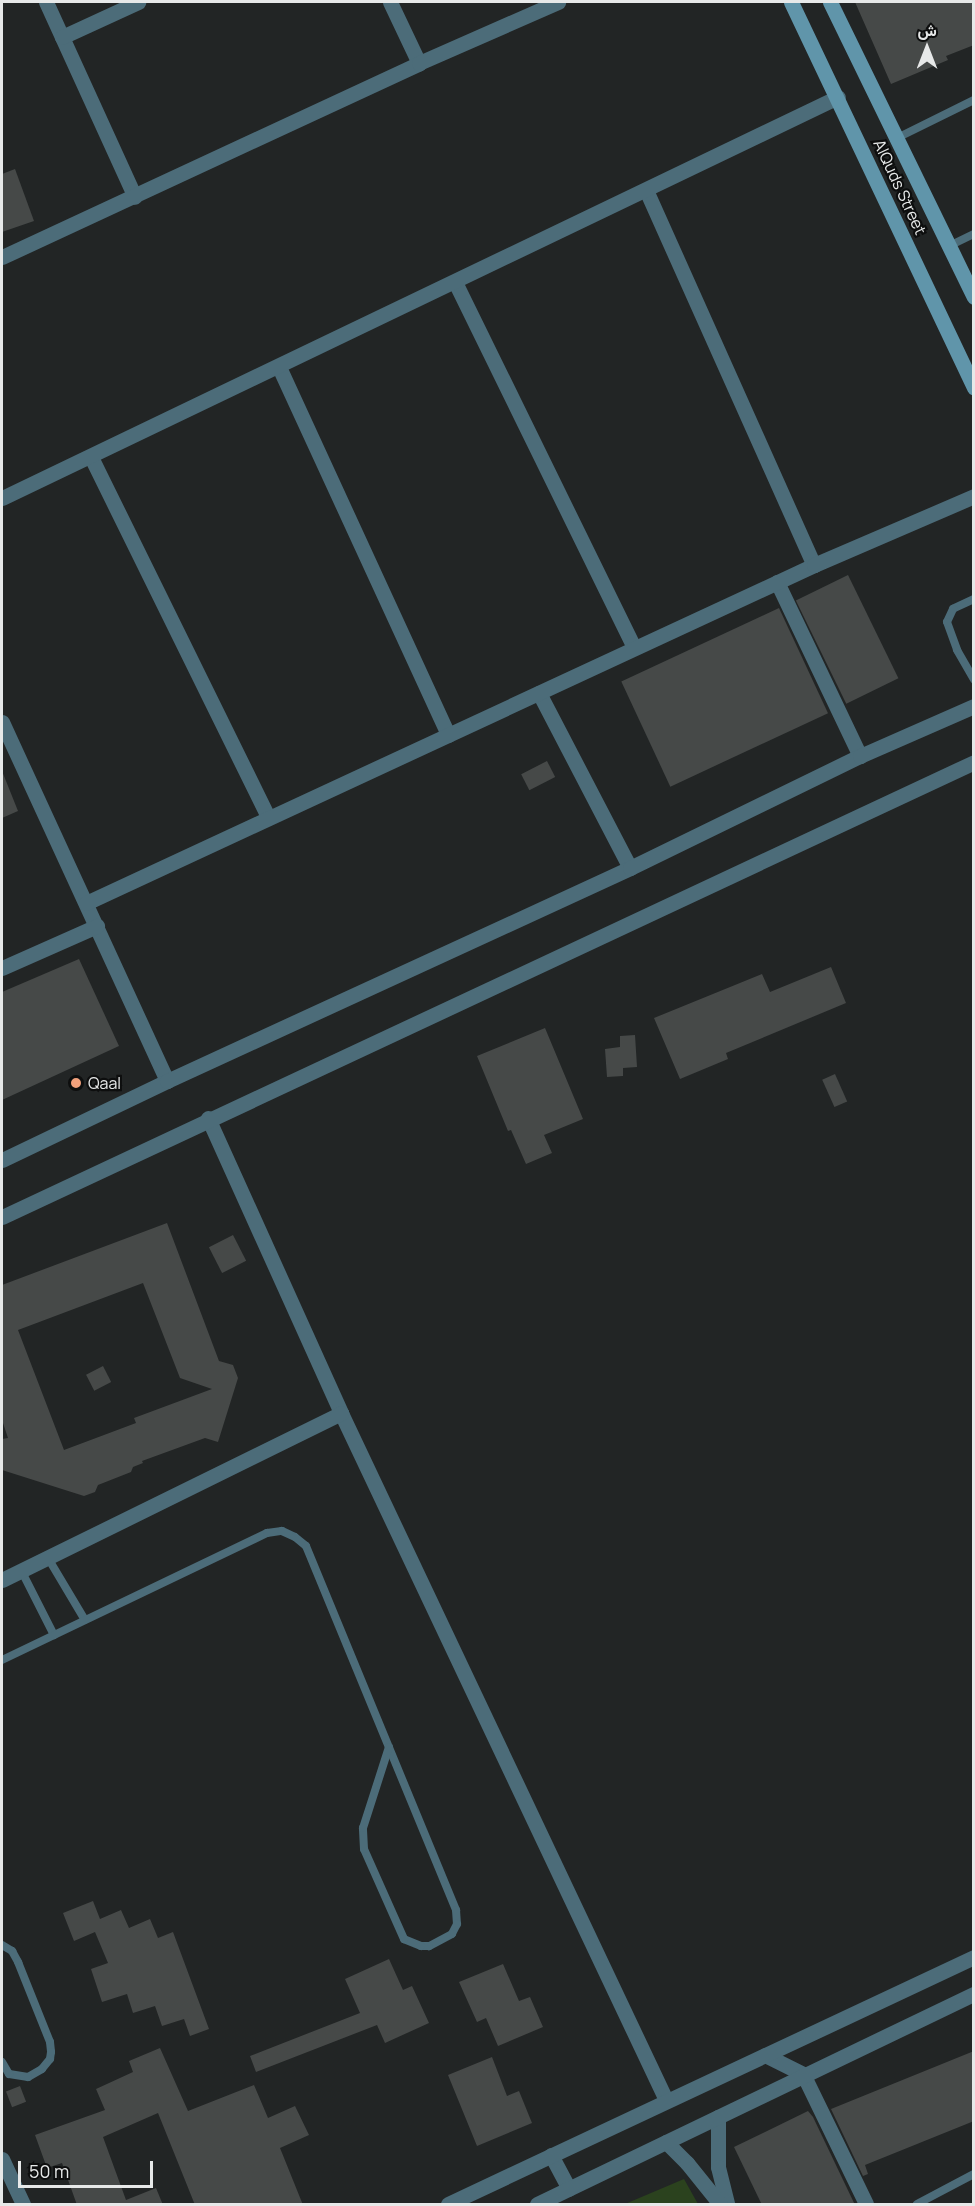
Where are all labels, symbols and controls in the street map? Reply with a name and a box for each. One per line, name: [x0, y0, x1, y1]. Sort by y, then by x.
north arrow: [897, 18, 957, 78]
text: ش: [917, 19, 937, 41]
street label: AlQuds Street: [870, 136, 930, 238]
place label: Qaal: [88, 1073, 121, 1093]
marker: Qaal: [69, 1076, 83, 1090]
scale bar: [21, 2149, 156, 2187]
text: 50 m: [29, 2159, 69, 2183]

